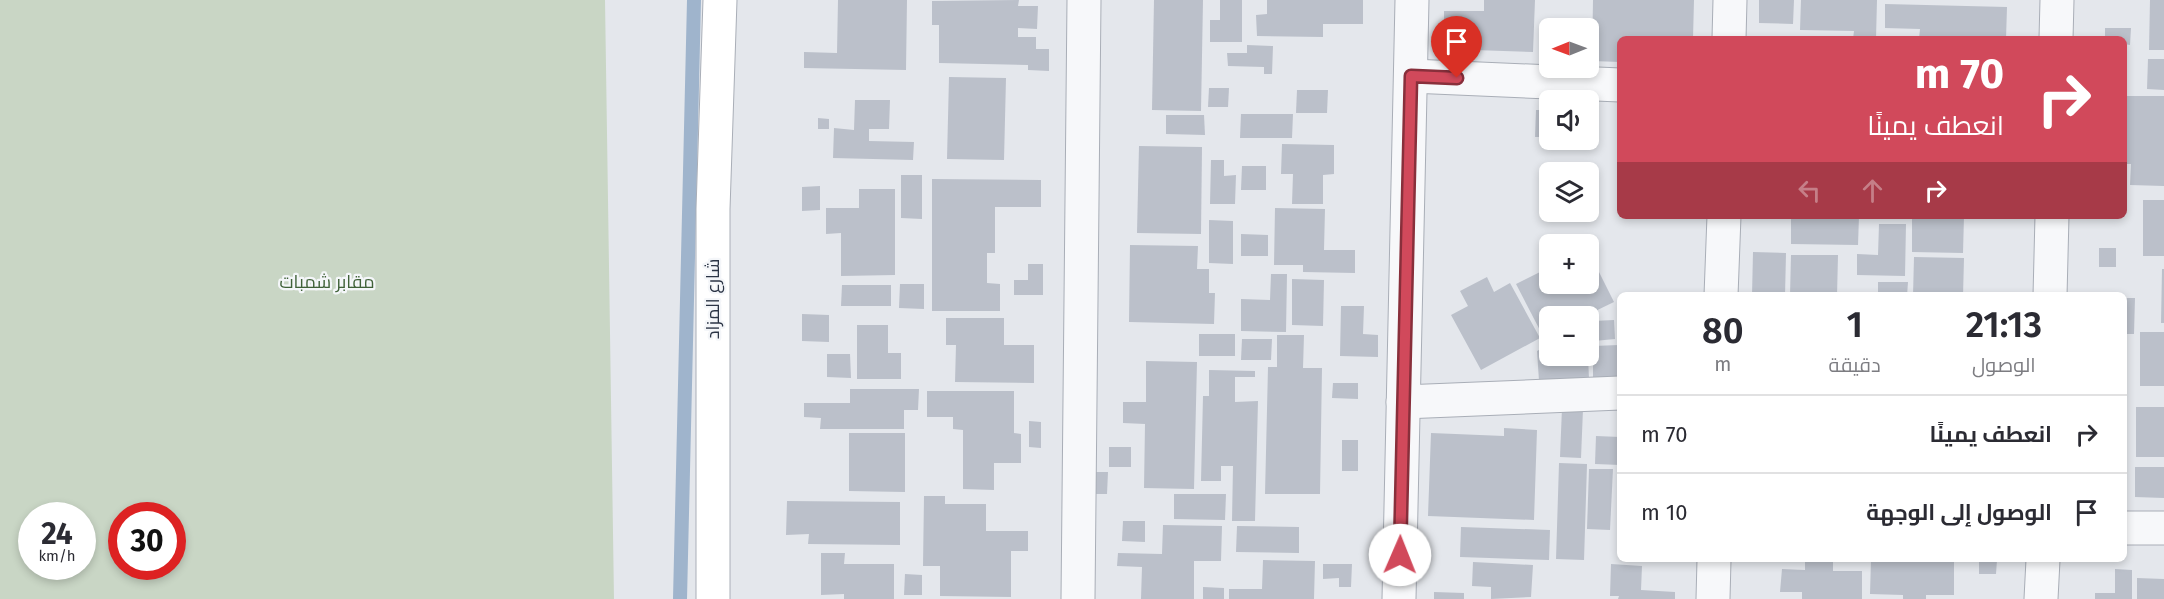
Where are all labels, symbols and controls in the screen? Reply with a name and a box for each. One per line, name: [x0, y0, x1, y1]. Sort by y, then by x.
pin: [1431, 16, 1482, 78]
north arrow: [1539, 18, 1599, 78]
map controls: [1539, 18, 1599, 366]
icon: arrive: [1440, 25, 1473, 58]
text: 70 m: [1915, 49, 2004, 99]
icon: right: [2025, 60, 2103, 138]
button: sound: [1539, 90, 1599, 150]
text: انعطف يمينًا: [1867, 110, 2004, 142]
button: layers: [1539, 162, 1599, 222]
icon: left: [1793, 174, 1826, 207]
icon: ahead: [1856, 174, 1889, 207]
icon: right: [1919, 174, 1952, 207]
button: +: [1539, 234, 1599, 294]
street label: شارع المزاد: [702, 259, 725, 339]
park label: مقابر شمبات: [279, 271, 375, 293]
text: 1: [1846, 303, 1863, 347]
text: 21:13: [1966, 303, 2042, 347]
button: −: [1539, 306, 1599, 366]
text: 80: [1702, 309, 1744, 353]
text: m: [1714, 352, 1731, 376]
text: دقيقة: [1829, 353, 1881, 377]
text: الوصول: [1972, 353, 2036, 377]
icon: right: [2070, 418, 2103, 451]
text: 70 m: [1641, 421, 1687, 448]
text: انعطف يمينًا: [1930, 421, 2052, 448]
icon: arrive: [2070, 496, 2103, 529]
text: 10 m: [1641, 499, 1688, 526]
text: الوصول إلى الوجهة: [1866, 499, 2052, 526]
speed limit sign: 30: [108, 502, 186, 580]
text: 24: [41, 516, 73, 552]
position arrow: [1368, 523, 1432, 587]
text: km/h: [38, 547, 76, 565]

